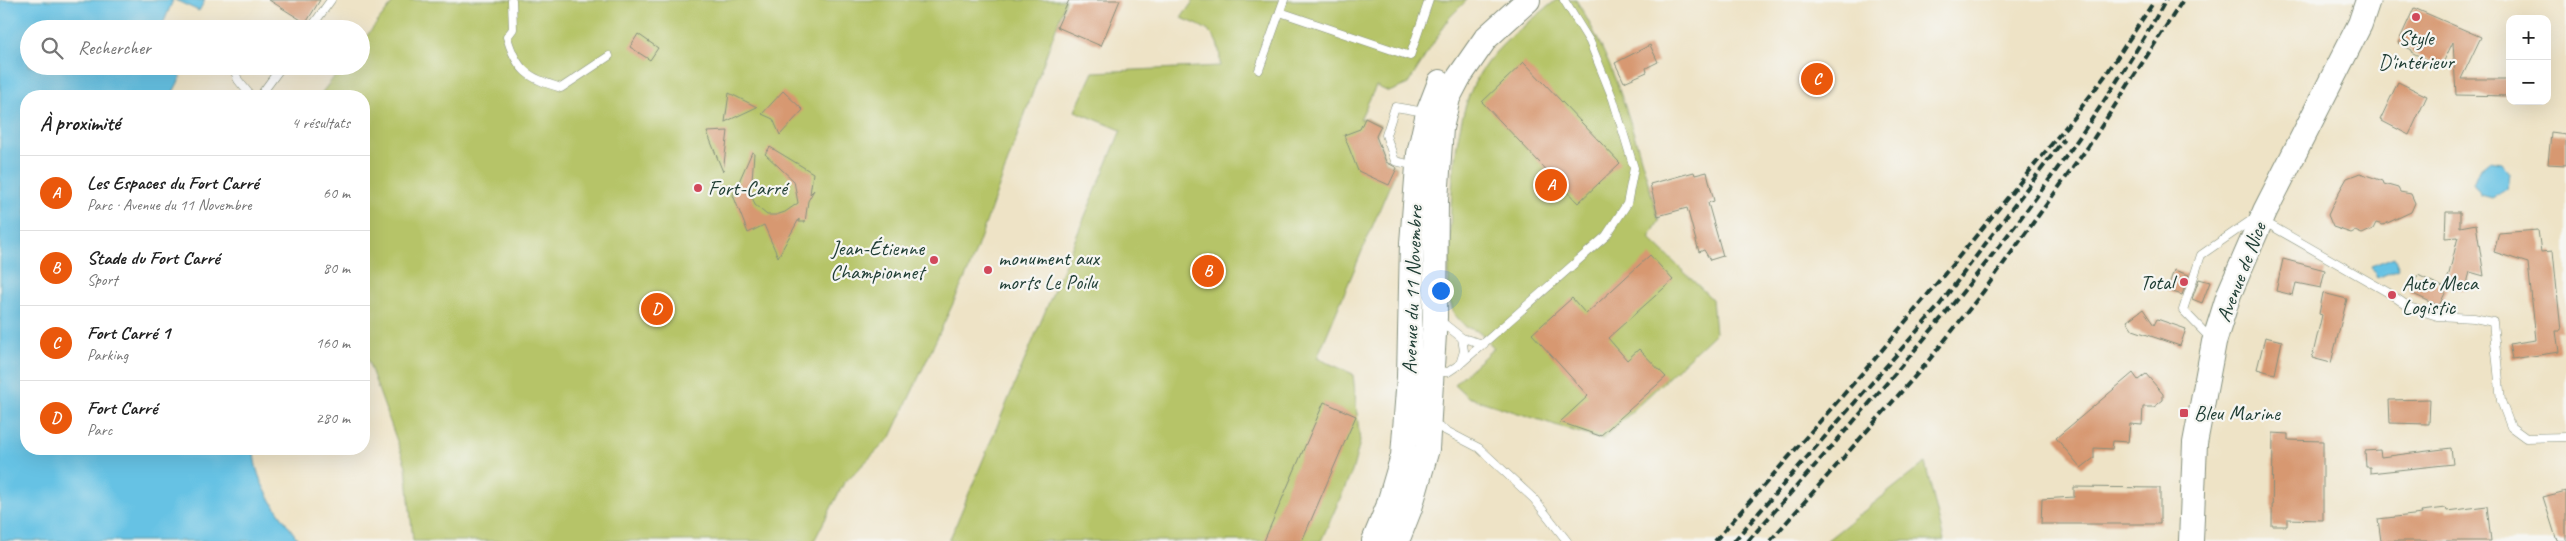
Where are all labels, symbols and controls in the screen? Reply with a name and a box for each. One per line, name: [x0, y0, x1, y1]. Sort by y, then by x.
marker: Style D'intérieur: [2410, 11, 2422, 23]
map controls: [2506, 15, 2551, 105]
button: +: [2506, 15, 2551, 60]
search box: [20, 20, 370, 75]
place label: Style D'intérieur: [2378, 25, 2455, 75]
icon: search: [38, 34, 66, 62]
text: Rechercher: [78, 36, 151, 60]
pin: C: [1801, 60, 1833, 98]
button: −: [2506, 60, 2551, 105]
text: À proximité: [40, 110, 120, 136]
text: 4 résultats: [291, 113, 350, 133]
pin: A: [1535, 166, 1567, 204]
text: Les Espaces du Fort Carré: [87, 171, 258, 195]
place label: Fort-Carré: [708, 175, 790, 201]
marker: Fort-Carré: [692, 182, 704, 194]
text: A: [52, 183, 60, 203]
text: 60 m: [323, 183, 350, 203]
text: Parc · Avenue du 11 Novembre: [87, 195, 251, 215]
street label: Avenue du 11 Novembre: [1396, 204, 1428, 375]
street label: Avenue de Nice: [2210, 218, 2272, 325]
place label: Jean-Étienne Championnet: [830, 235, 927, 285]
place label: monument aux morts Le Poilu: [998, 245, 1101, 295]
text: Stade du Fort Carré: [87, 246, 219, 270]
pin: B: [1192, 252, 1224, 290]
marker: Jean-Étienne Championnet: [928, 254, 940, 266]
text: B: [52, 258, 60, 278]
text: 80 m: [323, 258, 350, 278]
marker: monument aux morts Le Poilu: [982, 264, 994, 276]
place label: Total: [2140, 269, 2177, 295]
text: Sport: [87, 270, 118, 290]
place label: Auto Meca Logistic: [2402, 270, 2480, 320]
marker: Total: [2178, 276, 2190, 288]
your location: [1428, 278, 1454, 304]
marker: Auto Meca Logistic: [2386, 289, 2398, 301]
pin: D: [641, 290, 673, 328]
text: Fort Carré 1: [87, 321, 170, 345]
text: C: [52, 333, 60, 353]
text: 160 m: [316, 333, 350, 353]
text: Parking: [87, 345, 128, 365]
text: Fort Carré: [87, 396, 157, 420]
place label: Bleu Marine: [2194, 400, 2281, 426]
marker: Bleu Marine: [2178, 407, 2190, 419]
text: D: [51, 408, 61, 428]
text: 280 m: [316, 408, 350, 428]
text: Parc: [87, 420, 112, 440]

